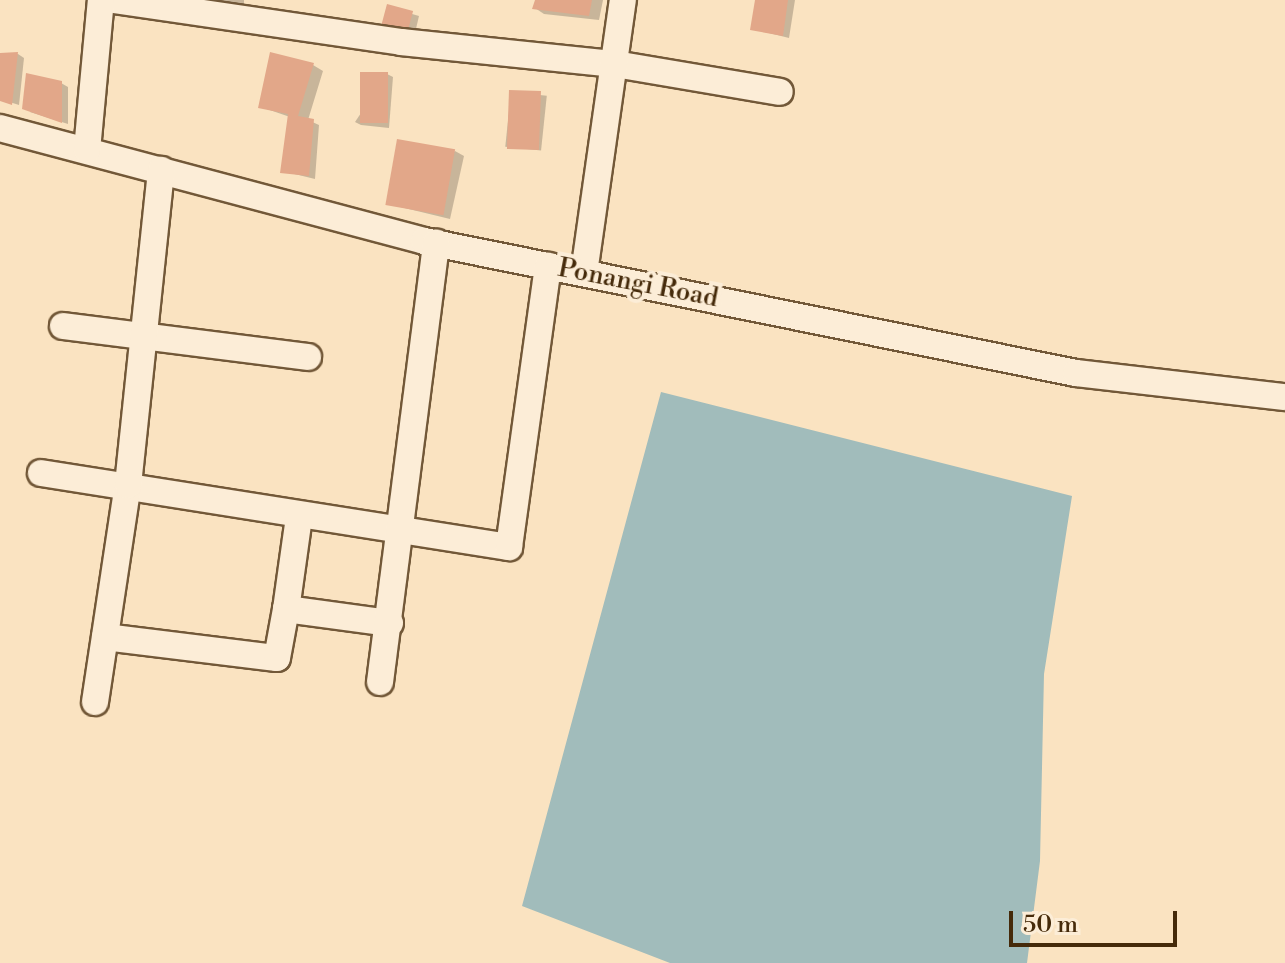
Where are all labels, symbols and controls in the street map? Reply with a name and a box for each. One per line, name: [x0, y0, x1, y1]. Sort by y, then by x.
street label: Ponangi Road: [555, 253, 721, 315]
scale bar: [1013, 895, 1181, 945]
text: 50 m: [1023, 910, 1078, 940]

